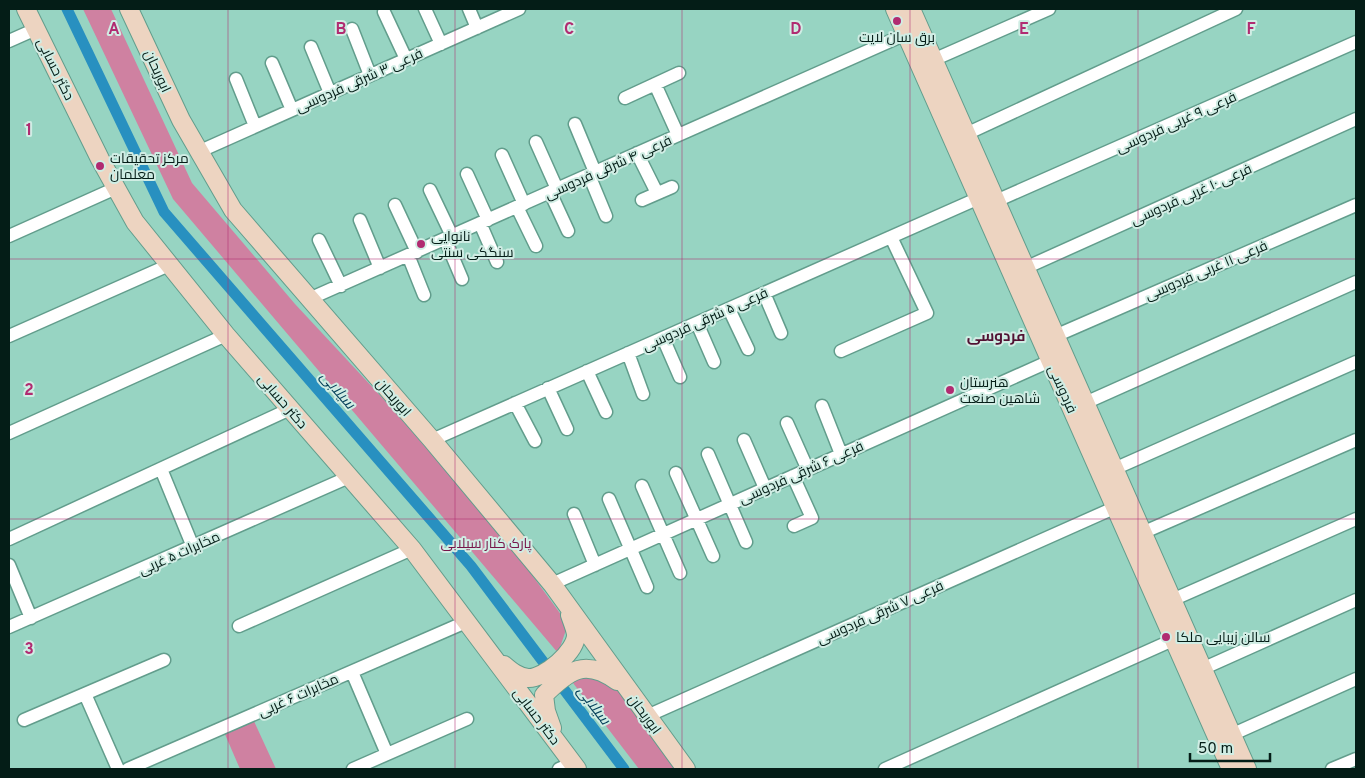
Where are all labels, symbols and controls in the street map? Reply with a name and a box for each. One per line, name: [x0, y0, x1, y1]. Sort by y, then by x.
marker: برق سان لایت: [891, 15, 903, 27]
text: A: [108, 20, 120, 40]
text: B: [335, 20, 347, 40]
text: C: [564, 20, 574, 40]
text: D: [790, 20, 802, 40]
text: E: [1019, 20, 1029, 40]
text: F: [1246, 20, 1256, 40]
place label: برق سان لایت: [859, 30, 935, 47]
street label: دکتر حسابی: [32, 36, 77, 104]
street label: فرعی ۳ شرقی فردوسی: [293, 46, 426, 117]
street label: ابوریحان: [139, 48, 174, 96]
street label: فرعی ۹ غربی فردوسی: [1114, 89, 1240, 158]
text: 1: [26, 121, 32, 141]
street label: فرعی ۴ شرقی فردوسی: [542, 133, 675, 204]
place label: مرکز تحقیقات معلمان: [110, 151, 189, 184]
marker: مرکز تحقیقات معلمان: [94, 160, 106, 172]
street label: فرعی ۱۰ غربی فردوسی: [1128, 161, 1255, 230]
place label: نانوایی سنگکی سنتی: [431, 229, 514, 262]
marker: نانوایی سنگکی سنتی: [415, 238, 427, 250]
street label: فرعی ۱۱ غربی فردوسی: [1143, 238, 1270, 305]
street label: فرعی ۵ شرقی فردوسی: [640, 285, 771, 356]
district label: فردوسی: [967, 328, 1025, 347]
street label: فردوسی: [1043, 363, 1080, 416]
water label: سیلابی: [315, 368, 359, 414]
street label: دکتر حسابی: [253, 371, 310, 433]
street label: ابوریحان: [372, 375, 414, 421]
place label: هنرستان شاهین صنعت: [960, 375, 1040, 408]
text: 2: [24, 381, 34, 401]
marker: هنرستان شاهین صنعت: [944, 384, 956, 396]
street label: فرعی ۶ شرقی فردوسی: [737, 438, 867, 509]
street label: مخابرات ۵ غربی: [136, 529, 223, 580]
park label: پارک کنار سیلابی: [441, 536, 532, 553]
street label: فرعی ۷ شرقی فردوسی: [815, 578, 946, 649]
place label: سالن زیبایی ملکا: [1176, 630, 1270, 647]
marker: سالن زیبایی ملکا: [1160, 631, 1172, 643]
text: 3: [24, 640, 34, 660]
street label: مخابرات ۶ غربی: [256, 671, 341, 722]
water label: سیلابی: [572, 683, 614, 730]
street label: دکتر حسابی: [509, 685, 563, 749]
street label: ابوریحان: [624, 692, 664, 738]
scale bar: [1190, 730, 1270, 762]
text: 50 m: [1198, 740, 1233, 759]

